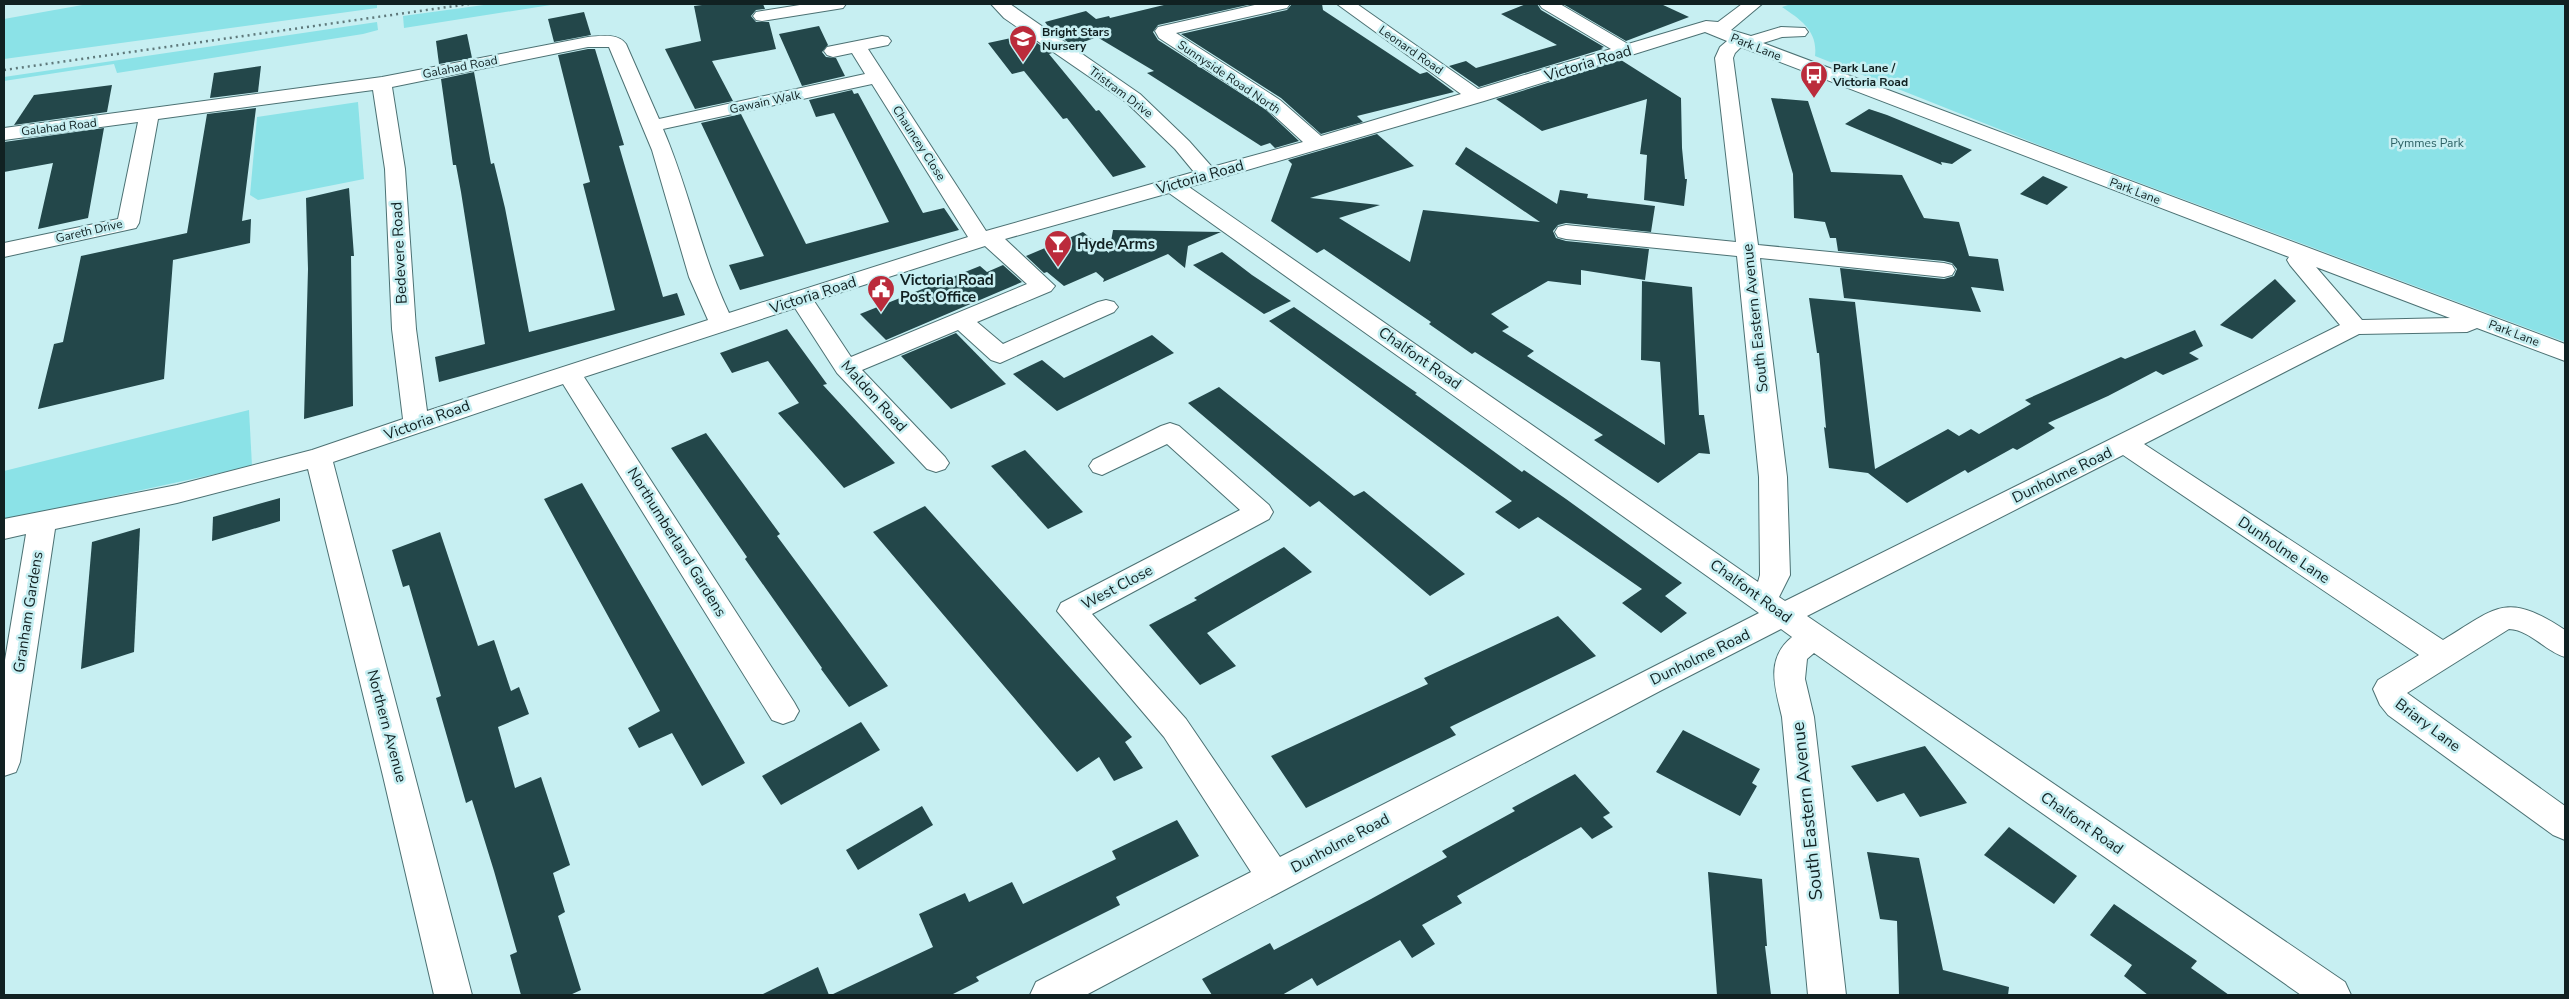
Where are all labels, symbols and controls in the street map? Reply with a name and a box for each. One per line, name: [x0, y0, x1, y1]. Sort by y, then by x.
street label: Leonard Road: [1376, 22, 1446, 78]
school or university icon: Bright Stars Nursery: [1008, 24, 1038, 63]
place label: Bright Stars Nursery: [1042, 24, 1109, 54]
street label: Park Lane: [1728, 30, 1784, 64]
street label: Sunnyside Road North: [1174, 37, 1284, 117]
street label: Victoria Road: [1541, 40, 1634, 86]
street label: Galahad Road: [421, 52, 499, 82]
bus stop icon: Park Lane / Victoria Road: [1799, 60, 1829, 99]
place label: Park Lane / Victoria Road: [1832, 60, 1908, 90]
street label: Tristram Drive: [1086, 63, 1156, 121]
street label: Gawain Walk: [728, 86, 803, 117]
street label: Chauncey Close: [889, 102, 949, 184]
street label: Galahad Road: [20, 114, 98, 140]
park label: Pymmes Park: [2390, 135, 2465, 151]
street label: Victoria Road: [1153, 155, 1246, 199]
street label: Park Lane: [2107, 174, 2163, 208]
street label: Bedevere Road: [386, 201, 412, 305]
street label: Gareth Drive: [54, 216, 124, 246]
bar icon: Hyde Arms: [1043, 229, 1073, 268]
place label: Hyde Arms: [1077, 234, 1155, 254]
street label: South Eastern Avenue: [1737, 243, 1773, 393]
place label: Victoria Road Post Office: [899, 270, 994, 307]
street label: Victoria Road: [766, 272, 859, 319]
public building icon: Victoria Road Post Office: [866, 274, 896, 313]
street label: Park Lane: [2486, 316, 2542, 350]
street label: Chalfont Road: [1375, 322, 1465, 394]
street label: Maldon Road: [837, 356, 911, 436]
street label: Victoria Road: [380, 395, 473, 445]
street label: Dunholme Road: [2009, 442, 2115, 508]
street label: Northumberland Gardens: [623, 464, 731, 620]
street label: Dunholme Lane: [2234, 512, 2334, 588]
street label: Granham Gardens: [9, 550, 47, 674]
street label: Chalfont Road: [1706, 555, 1796, 627]
street label: West Close: [1078, 560, 1156, 614]
street label: Dunholme Road: [1647, 624, 1753, 690]
street label: Northern Avenue: [362, 668, 412, 785]
street label: Briary Lane: [2391, 694, 2465, 756]
street label: South Eastern Avenue: [1786, 721, 1828, 901]
street label: Chalfont Road: [2037, 787, 2127, 859]
street label: Dunholme Road: [1287, 809, 1393, 877]

